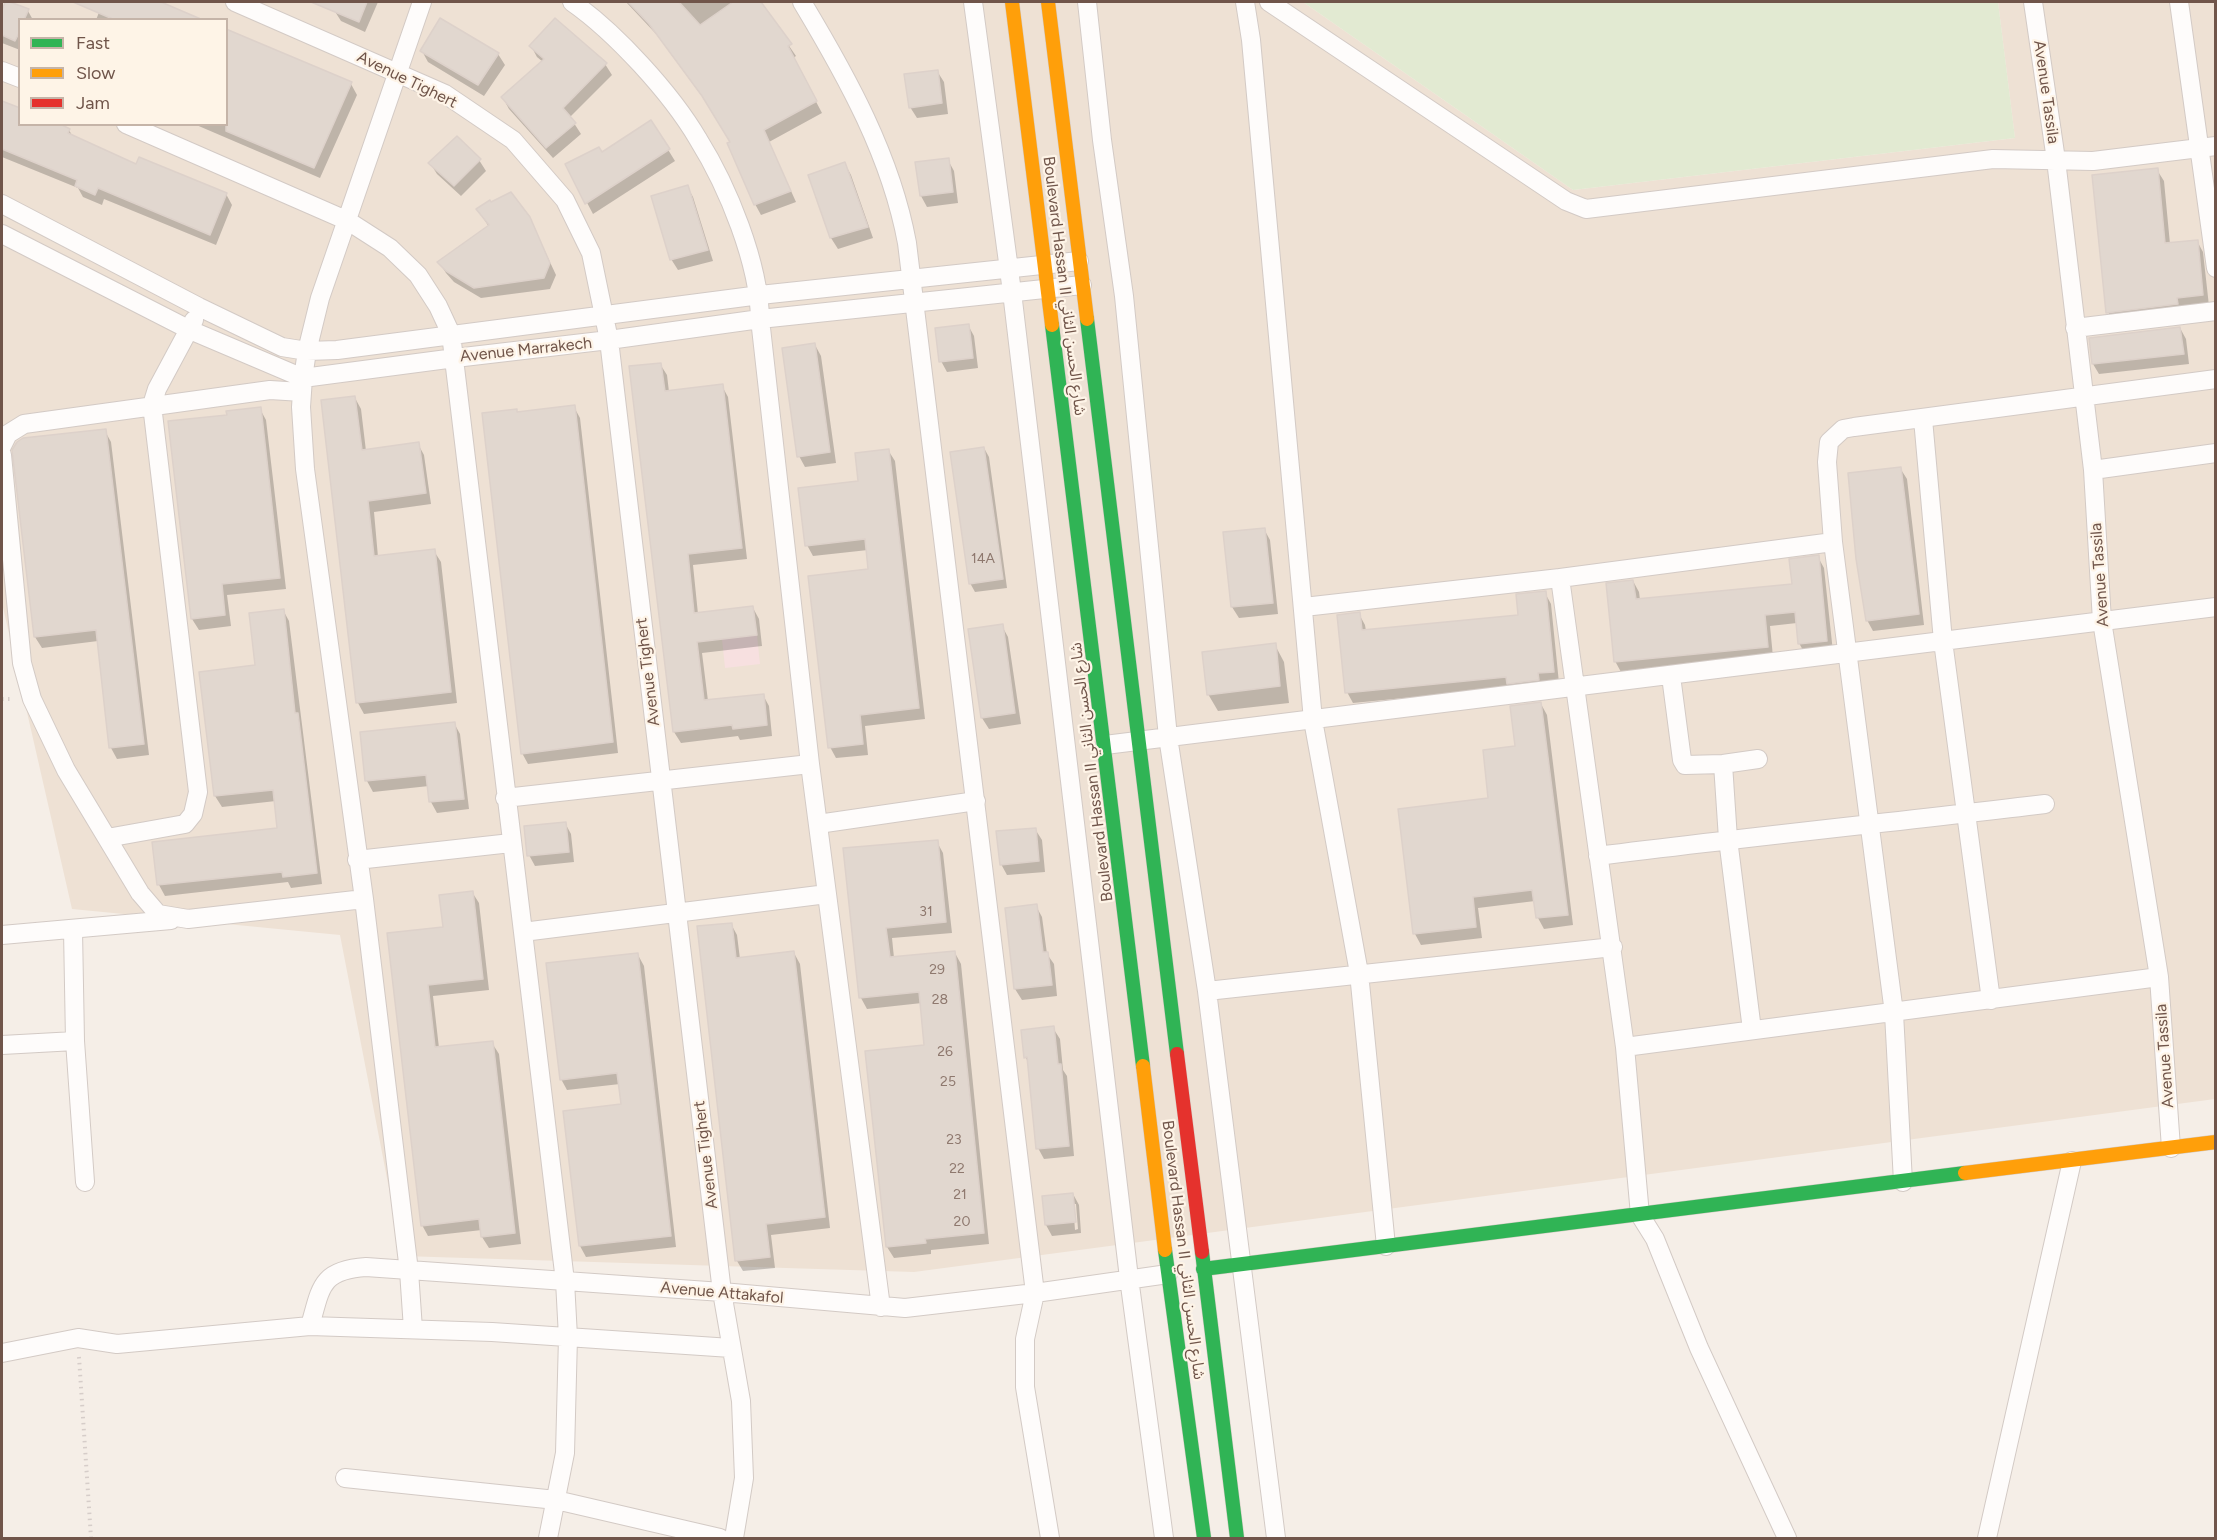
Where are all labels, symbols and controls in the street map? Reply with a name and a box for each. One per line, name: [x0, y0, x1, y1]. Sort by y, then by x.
legend: [18, 18, 228, 126]
text: Fast: [76, 32, 110, 54]
street label: Avenue Tassila: [2029, 39, 2063, 145]
street label: Avenue Tighert: [354, 47, 460, 113]
text: Slow: [76, 62, 115, 84]
text: Jam: [76, 92, 110, 114]
street label: Boulevard Hassan II شارع الحسن الثاني: [1039, 155, 1089, 417]
street label: Avenue Marrakech: [459, 334, 593, 366]
street label: Avenue Tassila: [2087, 522, 2113, 628]
house number: 14A: [971, 551, 995, 567]
street label: Avenue Tighert: [632, 617, 664, 727]
street label: Boulevard Hassan II شارع الحسن الثاني: [1067, 641, 1117, 903]
house number: 31: [919, 904, 933, 920]
house number: 29: [929, 962, 945, 978]
house number: 28: [932, 992, 948, 1008]
street label: Avenue Tassila: [2152, 1003, 2178, 1109]
house number: 26: [937, 1044, 953, 1060]
house number: 25: [940, 1074, 956, 1090]
street label: Avenue Tighert: [690, 1100, 722, 1210]
street label: Boulevard Hassan II شارع الحسن الثاني: [1158, 1119, 1208, 1381]
house number: 23: [946, 1132, 962, 1148]
house number: 22: [949, 1161, 965, 1177]
house number: 21: [953, 1187, 967, 1203]
house number: 20: [954, 1214, 970, 1230]
street label: Avenue Attakafol: [660, 1278, 784, 1308]

